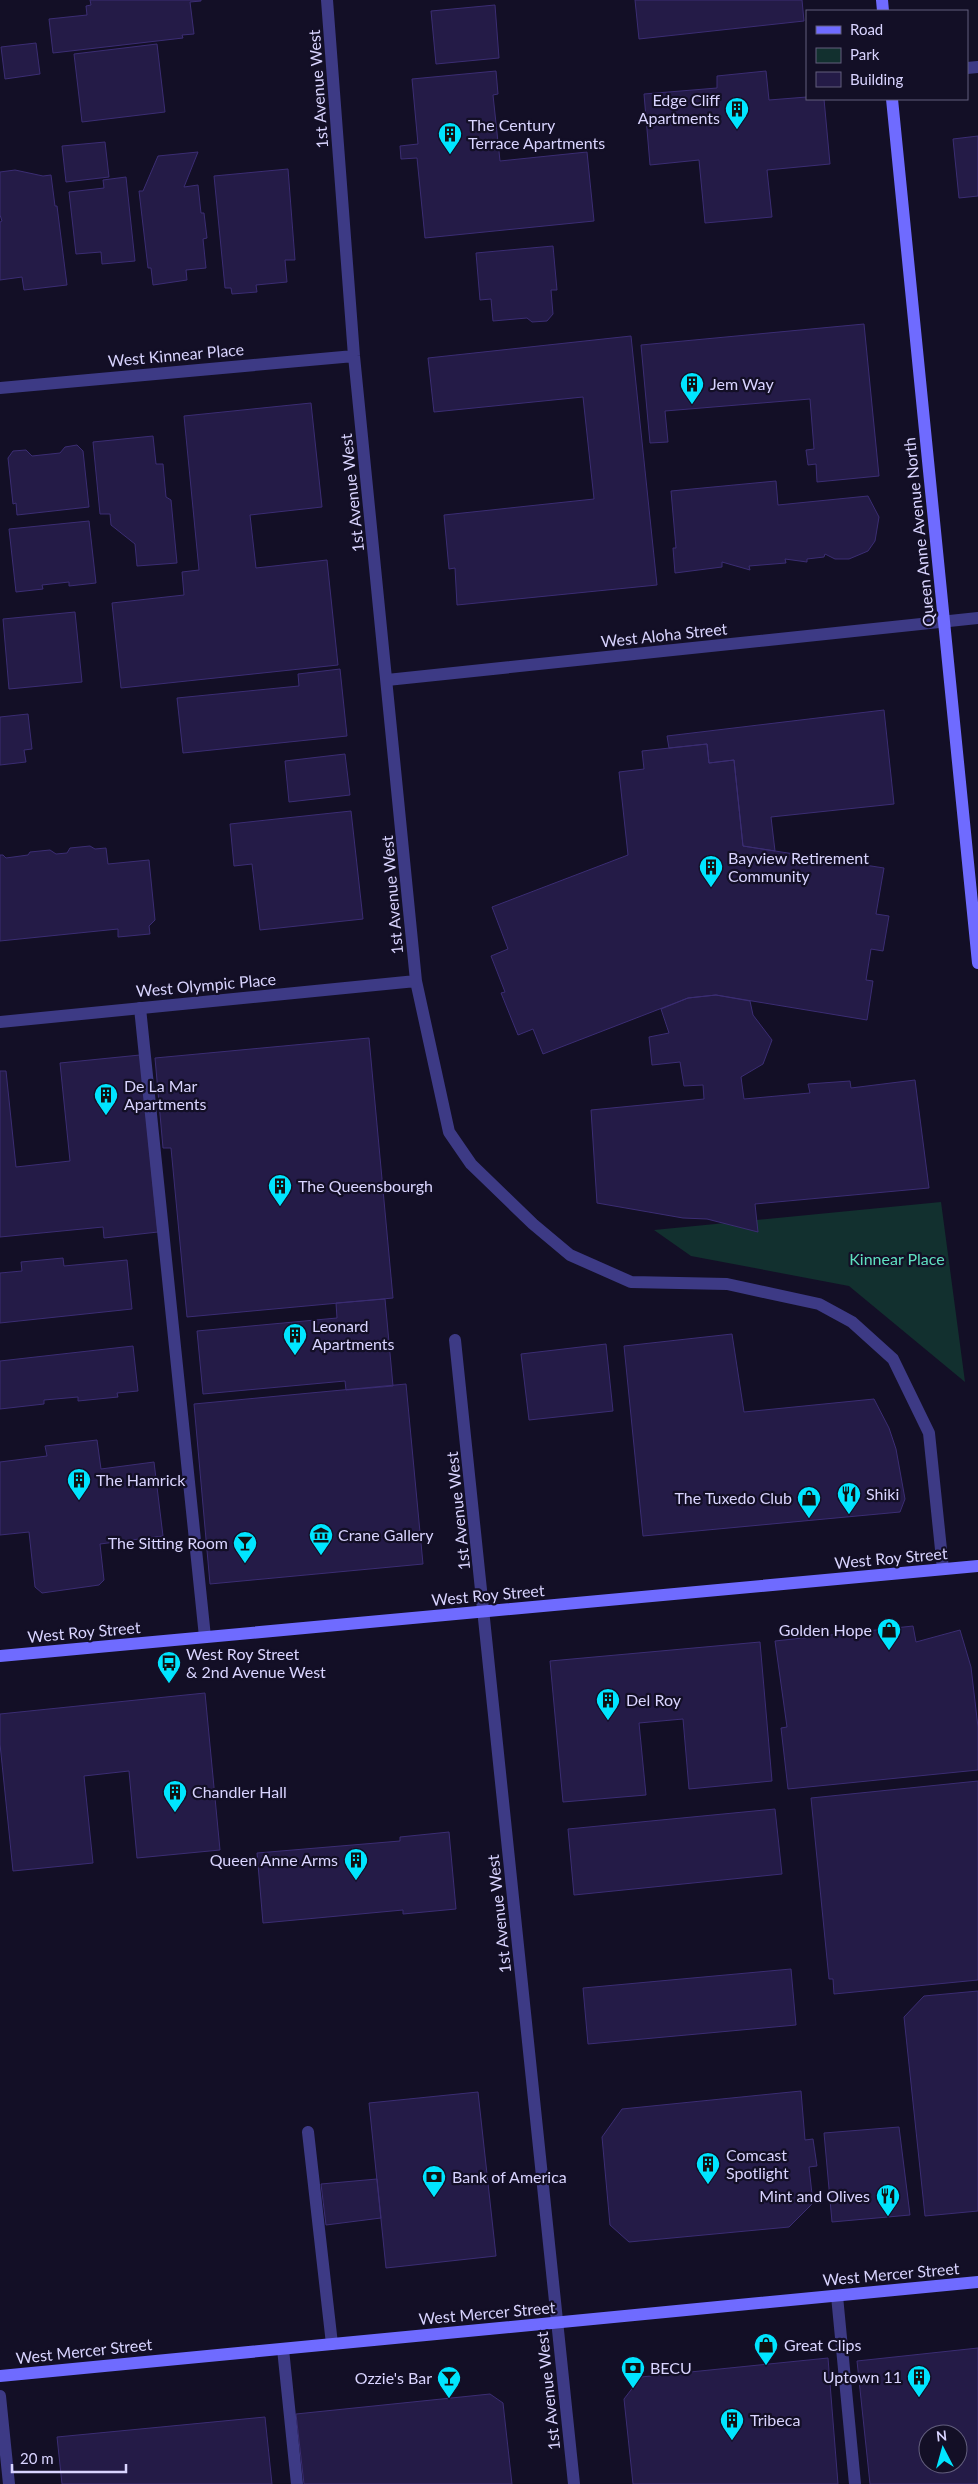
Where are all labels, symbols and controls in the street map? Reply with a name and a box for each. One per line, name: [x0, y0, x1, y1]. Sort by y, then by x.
legend: [806, 10, 968, 100]
text: Road: [850, 20, 883, 38]
street label: 1st Avenue West: [304, 29, 331, 149]
text: Park: [850, 45, 880, 63]
text: Building: [850, 70, 903, 88]
place label: Edge Cliff Apartments: [638, 90, 720, 127]
building icon: Edge Cliff Apartments: [724, 96, 750, 130]
place label: The Century Terrace Apartments: [468, 115, 605, 152]
building icon: The Century Terrace Apartments: [437, 121, 463, 155]
street label: West Kinnear Place: [107, 339, 245, 370]
building icon: Jem Way: [679, 371, 705, 405]
place label: Jem Way: [710, 374, 774, 393]
street label: 1st Avenue West: [336, 433, 367, 553]
street label: Queen Anne Avenue North: [899, 436, 938, 628]
street label: West Aloha Street: [600, 618, 728, 651]
street label: 1st Avenue West: [377, 835, 406, 955]
place label: Bayview Retirement Community: [728, 848, 869, 885]
building icon: Bayview Retirement Community: [698, 854, 724, 888]
street label: West Olympic Place: [135, 969, 277, 1000]
place label: De La Mar Apartments: [124, 1076, 206, 1113]
building icon: De La Mar Apartments: [93, 1082, 119, 1116]
building icon: The Queensbourgh: [267, 1173, 293, 1207]
place label: The Queensbourgh: [298, 1176, 433, 1195]
park label: Kinnear Place: [849, 1249, 945, 1268]
place label: Leonard Apartments: [312, 1316, 394, 1353]
building icon: Leonard Apartments: [282, 1322, 308, 1356]
street label: 1st Avenue West: [442, 1451, 473, 1571]
building icon: The Hamrick: [66, 1467, 92, 1501]
place label: The Hamrick: [96, 1470, 186, 1489]
restaurant icon: Shiki: [836, 1481, 862, 1515]
place label: Shiki: [866, 1484, 899, 1503]
shop icon: The Tuxedo Club: [796, 1485, 822, 1519]
place label: The Tuxedo Club: [674, 1488, 792, 1507]
museum icon: Crane Gallery: [308, 1522, 334, 1556]
place label: Crane Gallery: [338, 1525, 434, 1544]
bar icon: The Sitting Room: [232, 1530, 258, 1564]
place label: The Sitting Room: [108, 1533, 228, 1552]
street label: West Roy Street: [834, 1543, 948, 1572]
street label: West Roy Street: [431, 1580, 545, 1609]
street label: West Roy Street: [27, 1617, 141, 1646]
shop icon: Golden Hope: [876, 1617, 902, 1651]
place label: Golden Hope: [779, 1620, 872, 1639]
place label: West Roy Street & 2nd Avenue West: [186, 1644, 326, 1681]
bus stop icon: West Roy Street & 2nd Avenue West: [156, 1650, 182, 1684]
building icon: Del Roy: [595, 1687, 621, 1721]
place label: Del Roy: [626, 1690, 682, 1709]
building icon: Chandler Hall: [162, 1779, 188, 1813]
place label: Chandler Hall: [192, 1782, 287, 1801]
building icon: Queen Anne Arms: [343, 1847, 369, 1881]
place label: Queen Anne Arms: [210, 1850, 338, 1869]
street label: 1st Avenue West: [483, 1854, 514, 1974]
place label: Comcast Spotlight: [726, 2145, 789, 2182]
building icon: Comcast Spotlight: [695, 2151, 721, 2185]
bank icon: Bank of America: [421, 2164, 447, 2198]
place label: Bank of America: [452, 2167, 567, 2186]
restaurant icon: Mint and Olives: [875, 2183, 901, 2217]
place label: Mint and Olives: [759, 2186, 870, 2205]
street label: West Mercer Street: [822, 2258, 960, 2289]
street label: West Mercer Street: [418, 2297, 556, 2328]
street label: 1st Avenue West: [532, 2331, 563, 2451]
shop icon: Great Clips: [753, 2332, 779, 2366]
street label: West Mercer Street: [15, 2334, 153, 2367]
place label: Great Clips: [784, 2335, 861, 2354]
bank icon: BECU: [620, 2355, 646, 2389]
place label: BECU: [650, 2358, 692, 2377]
building icon: Uptown 11: [906, 2364, 932, 2398]
bar icon: Ozzie's Bar: [436, 2365, 462, 2399]
place label: Uptown 11: [823, 2367, 902, 2386]
place label: Ozzie's Bar: [355, 2368, 432, 2387]
building icon: Tribeca: [719, 2407, 745, 2441]
place label: Tribeca: [750, 2410, 800, 2429]
north arrow: [918, 2424, 968, 2474]
text: N: [935, 2427, 948, 2445]
scale bar: [12, 2442, 126, 2474]
text: 20 m: [20, 2449, 54, 2467]

